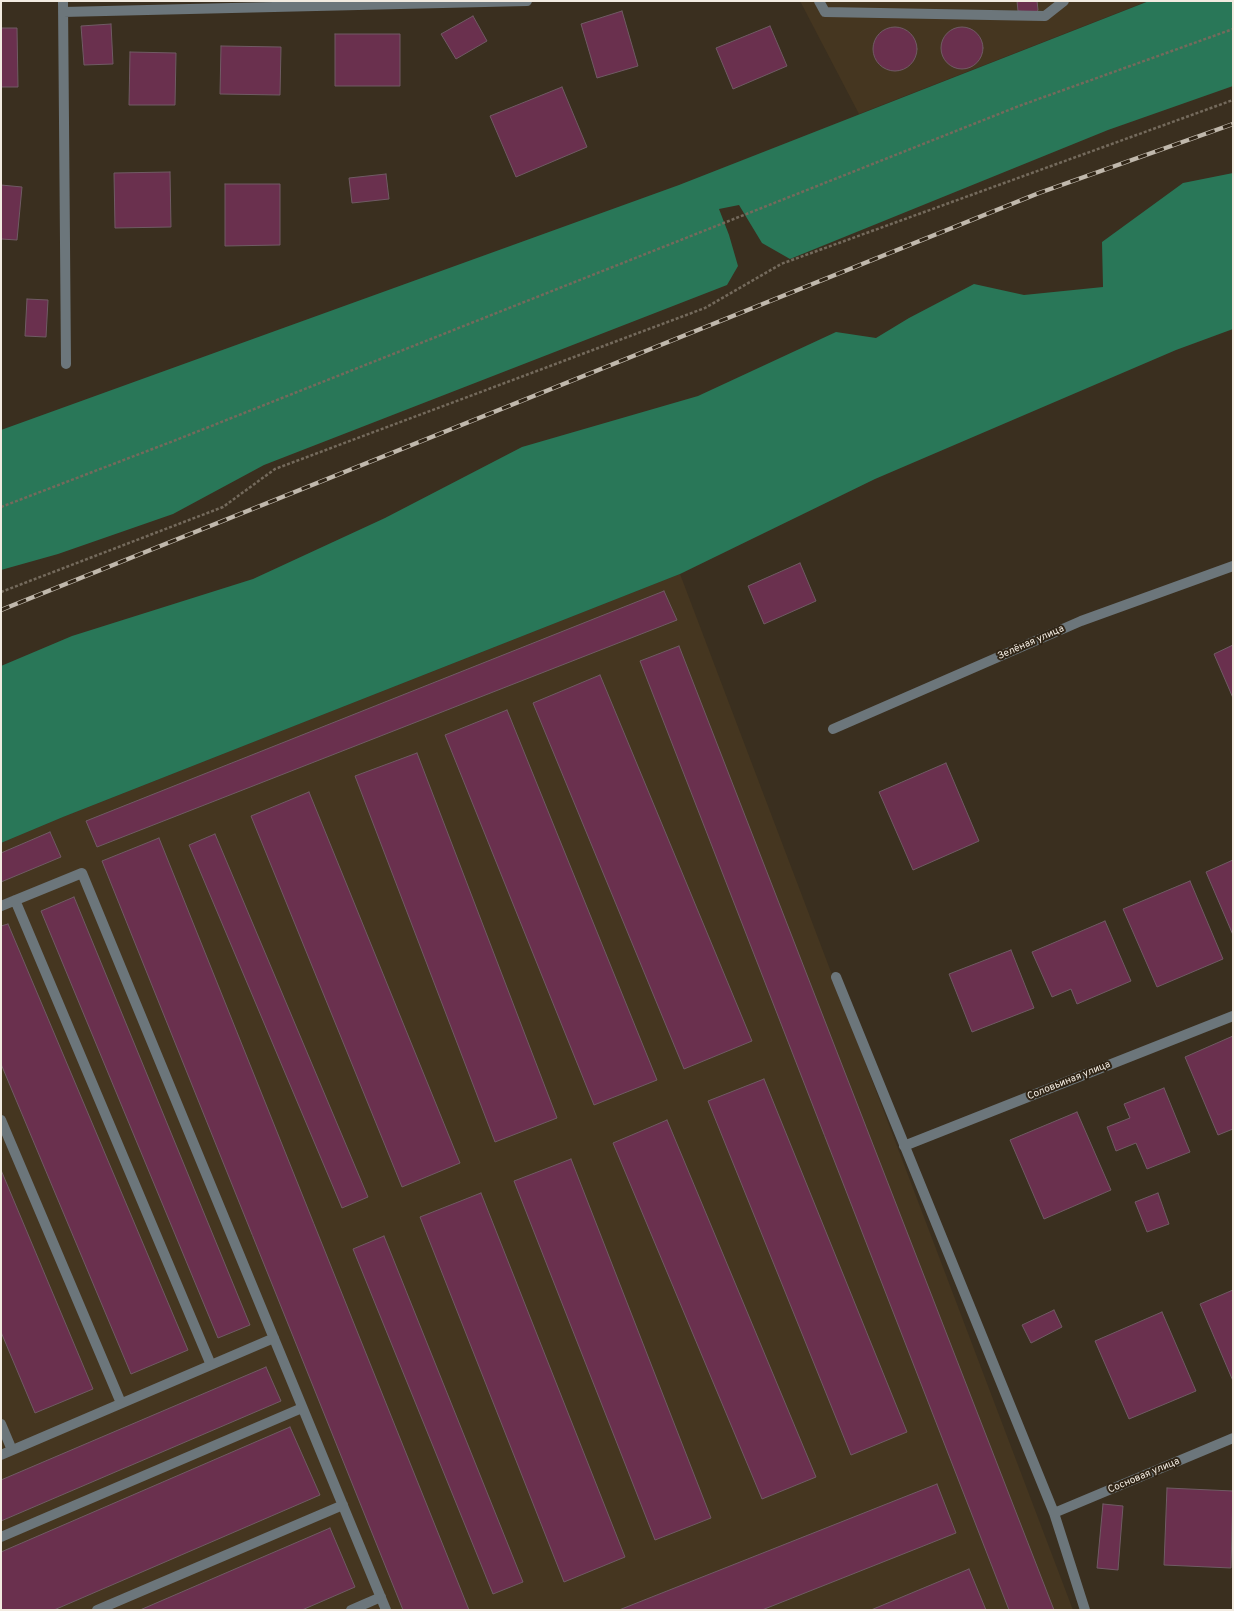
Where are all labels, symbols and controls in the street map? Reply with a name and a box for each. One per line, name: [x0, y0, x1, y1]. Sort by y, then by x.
street label: Зелёная улица: [996, 623, 1066, 663]
street label: Соловьиная улица: [1026, 1059, 1112, 1103]
street label: Сосновая улица: [1106, 1456, 1182, 1496]

